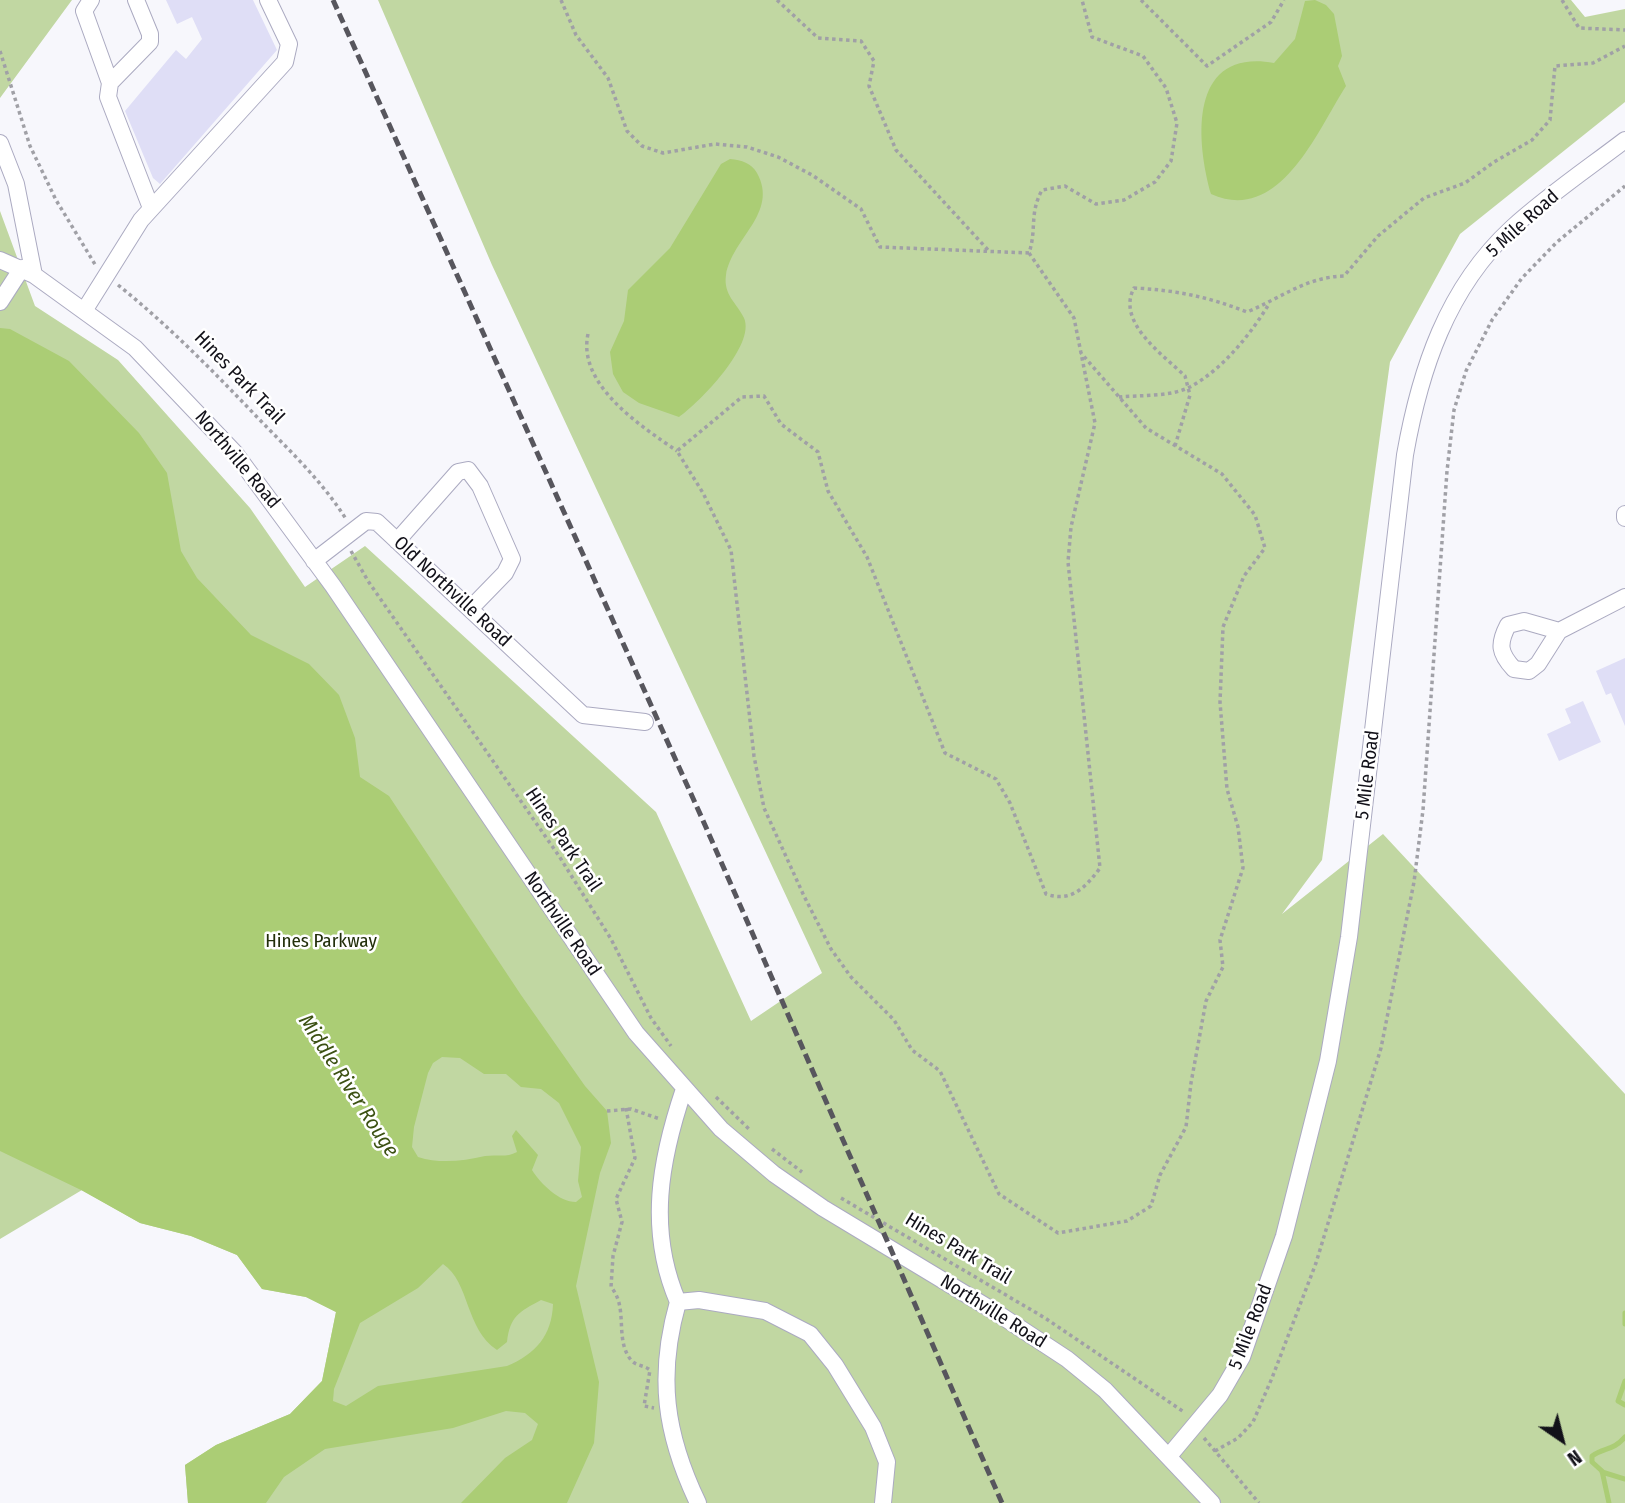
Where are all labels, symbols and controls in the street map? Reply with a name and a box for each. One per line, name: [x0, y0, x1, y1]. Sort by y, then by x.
street label: 5 Mile Road: [1482, 186, 1564, 262]
street label: Hines Park Trail: [189, 327, 289, 429]
street label: Northville Road: [189, 406, 285, 514]
street label: Old Northville Road: [389, 532, 515, 652]
street label: 5 Mile Road: [1351, 729, 1385, 821]
street label: Hines Park Trail: [520, 784, 606, 896]
street label: Northville Road: [519, 868, 605, 980]
park label: Hines Parkway: [265, 931, 377, 953]
water label: Middle River Rouge: [293, 1010, 403, 1162]
street label: Hines Park Trail: [901, 1208, 1015, 1290]
street label: Northville Road: [936, 1270, 1050, 1354]
street label: 5 Mile Road: [1224, 1281, 1278, 1373]
north arrow: [1527, 1405, 1597, 1475]
text: N: [1563, 1445, 1586, 1470]

